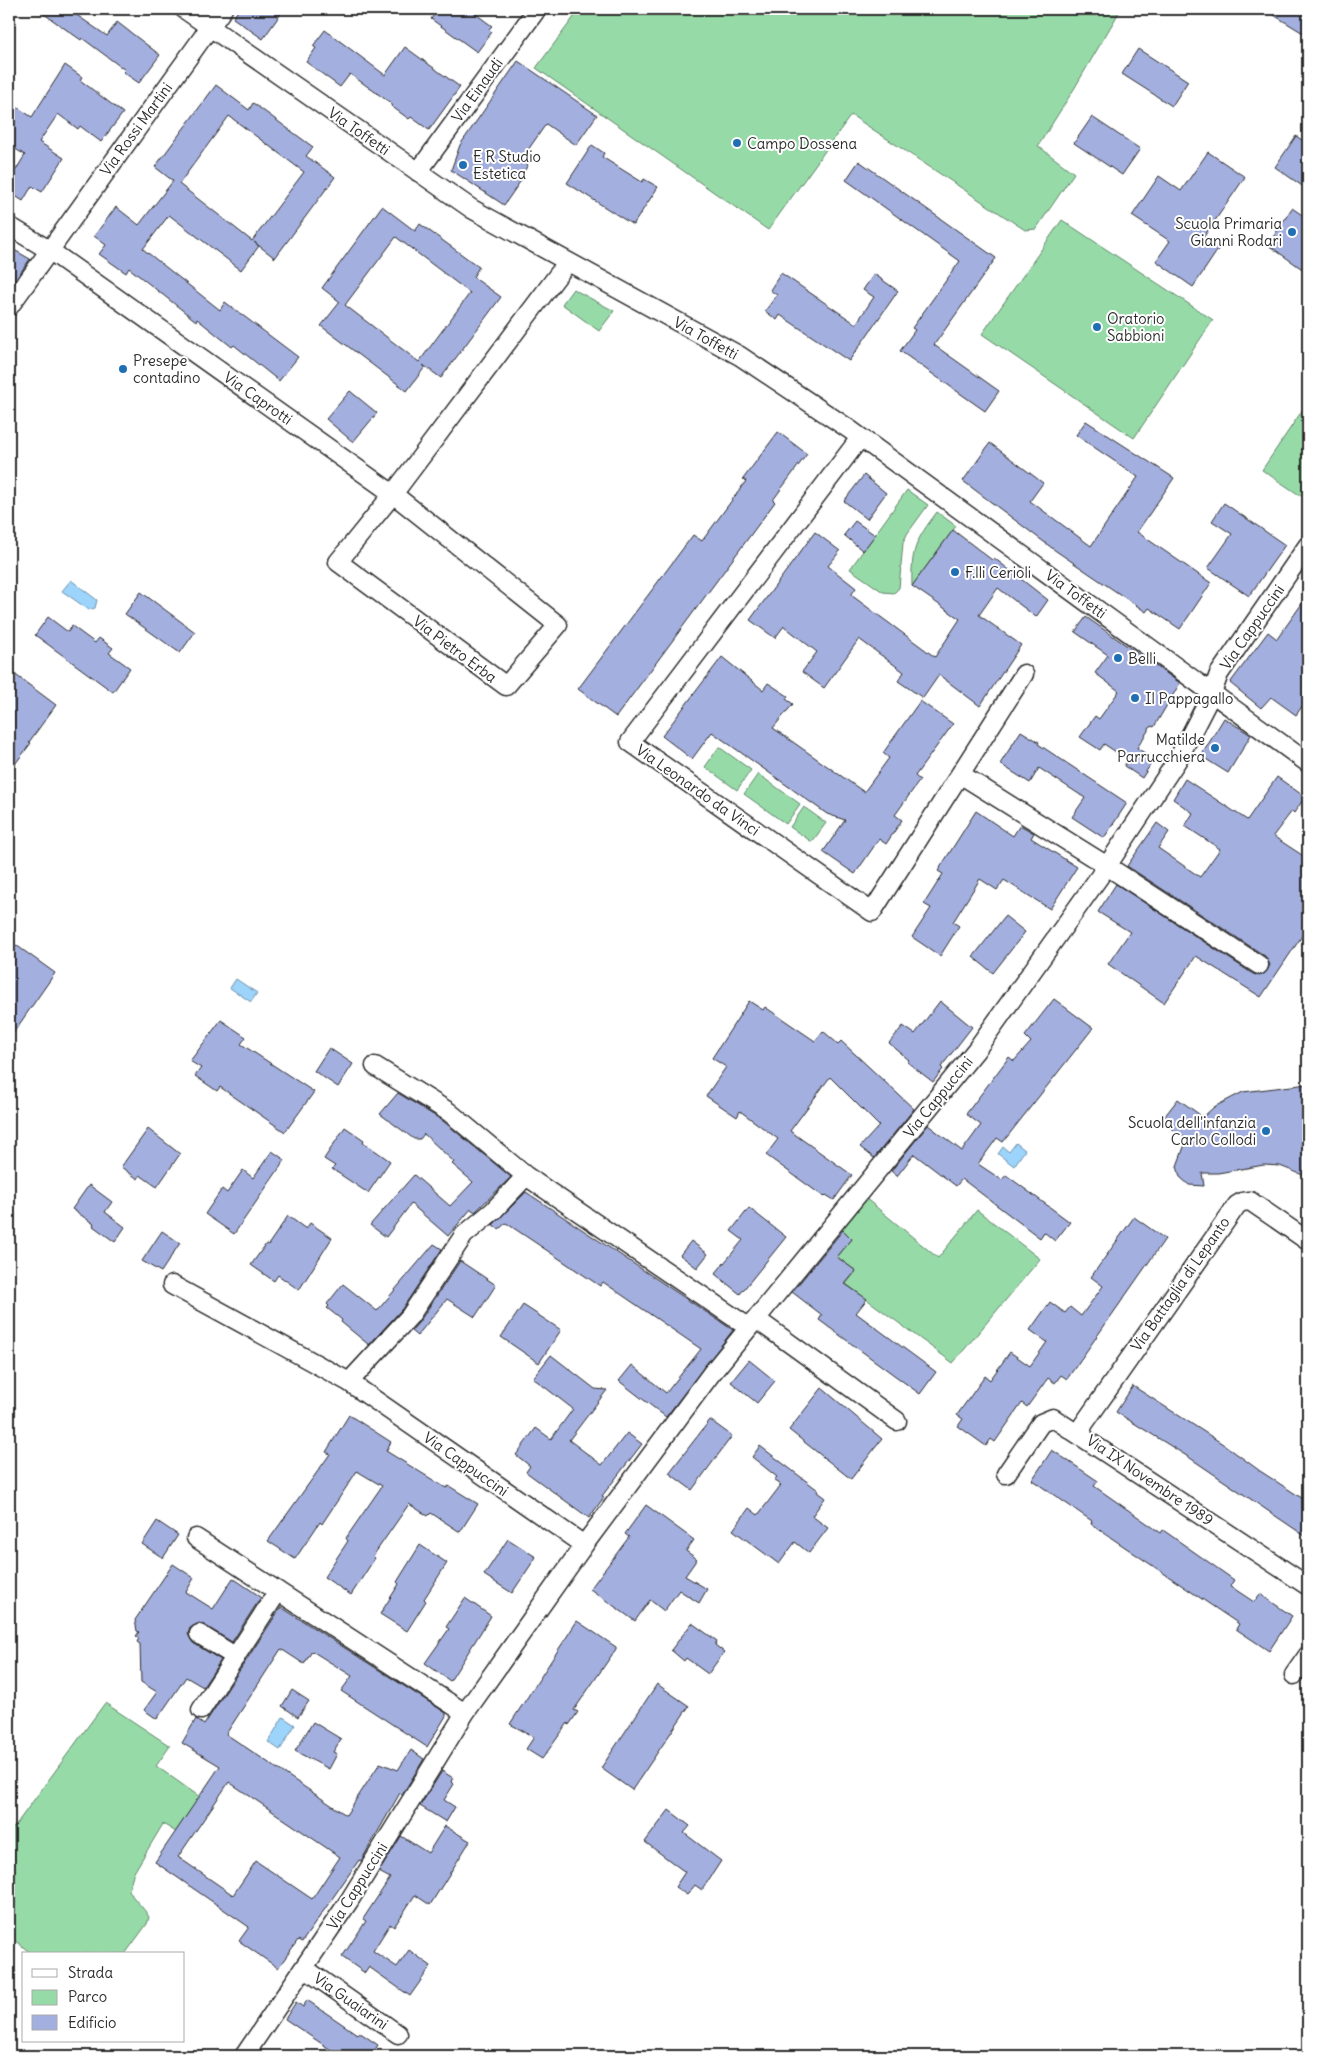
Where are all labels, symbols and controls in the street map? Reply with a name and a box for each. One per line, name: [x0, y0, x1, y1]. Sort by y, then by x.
street label: Via Einaudi: [447, 54, 507, 126]
street label: Via Rossi Martini: [96, 79, 176, 179]
street label: Via Toffetti: [324, 103, 394, 159]
place label: Campo Dossena: [747, 134, 858, 153]
marker: Campo Dossena: [731, 137, 743, 149]
place label: E R Studio Estetica: [473, 147, 541, 183]
marker: E R Studio Estetica: [457, 159, 469, 171]
place label: Scuola Primaria Gianni Rodari: [1175, 214, 1282, 250]
marker: Scuola Primaria Gianni Rodari: [1286, 226, 1298, 238]
place label: Oratorio Sabbioni: [1107, 309, 1165, 345]
street label: Via Toffetti: [670, 312, 742, 364]
marker: Oratorio Sabbioni: [1091, 321, 1103, 333]
place label: Presepe contadino: [133, 351, 200, 387]
marker: Presepe contadino: [117, 363, 129, 375]
street label: Via Caprotti: [220, 367, 296, 429]
place label: F.lli Cerioli: [965, 563, 1031, 582]
street label: Via Toffetti: [1042, 565, 1110, 623]
marker: F.lli Cerioli: [949, 566, 961, 578]
street label: Via Cappuccini: [1216, 581, 1288, 673]
street label: Via Pietro Erba: [409, 611, 501, 687]
place label: Belli: [1128, 649, 1156, 668]
marker: Belli: [1112, 652, 1124, 664]
place label: Il Pappagallo: [1145, 689, 1233, 708]
marker: Il Pappagallo: [1129, 692, 1141, 704]
place label: Matilde Parrucchiera: [1117, 730, 1205, 766]
street label: Via Leonardo da Vinci: [633, 740, 763, 840]
marker: Matilde Parrucchiera: [1209, 742, 1221, 754]
street label: Via Cappuccini: [899, 1052, 977, 1142]
place label: Scuola dell'infanzia Carlo Collodi: [1128, 1113, 1256, 1149]
marker: Scuola dell'infanzia Carlo Collodi: [1260, 1125, 1272, 1137]
street label: Via Battaglia di Lepanto: [1126, 1213, 1234, 1355]
street label: Via Cappuccini: [420, 1428, 512, 1500]
street label: Via IX Novembre 1989: [1083, 1430, 1217, 1530]
street label: Via Cappuccini: [323, 1839, 391, 1933]
legend: [22, 1952, 185, 2042]
text: Strada: [68, 1963, 113, 1982]
street label: Via Guaiarini: [310, 1968, 392, 2034]
text: Parco: [68, 1987, 107, 2006]
text: Edificio: [68, 2013, 116, 2032]

